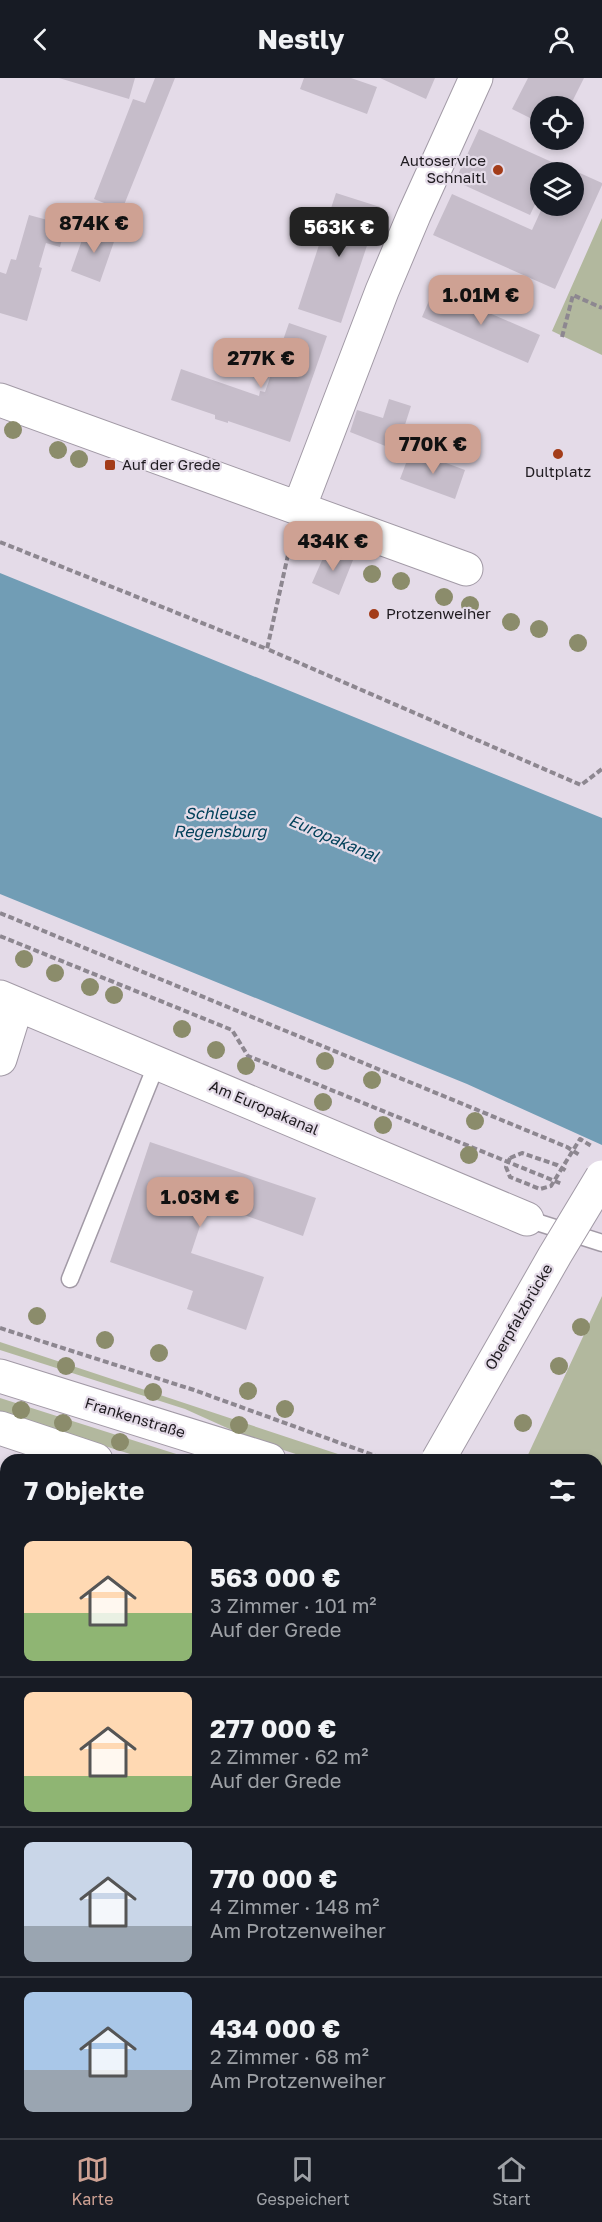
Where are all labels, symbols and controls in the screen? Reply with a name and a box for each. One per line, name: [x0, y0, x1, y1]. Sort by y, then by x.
icon: back: [24, 23, 57, 56]
text: Nestly: [258, 23, 344, 55]
icon: person: [545, 23, 578, 56]
map controls: [530, 96, 584, 216]
button: locate: [530, 96, 584, 150]
place label: Autoservice Schnaitl: [400, 151, 486, 186]
button: layers: [530, 162, 584, 216]
marker: Autoservice Schnaitl: [491, 163, 505, 177]
pin: 874K €: [45, 203, 143, 254]
pin: 563K €: [290, 207, 388, 258]
text: 874K €: [59, 210, 129, 234]
text: 563K €: [304, 214, 374, 238]
pin: 1.01M €: [426, 275, 536, 326]
text: 1.01M €: [443, 282, 519, 306]
pin: 277K €: [212, 338, 310, 389]
text: 277K €: [227, 345, 295, 369]
pin: 770K €: [384, 424, 482, 475]
text: 770K €: [399, 431, 467, 455]
marker: Dultplatz: [551, 447, 565, 461]
place label: Auf der Grede: [122, 455, 221, 473]
marker: Auf der Grede: [103, 458, 117, 472]
place label: Dultplatz: [525, 462, 592, 480]
pin: 434K €: [284, 521, 382, 572]
text: 434K €: [298, 528, 368, 552]
place label: Protzenweiher: [386, 604, 491, 622]
marker: Protzenweiher: [367, 607, 381, 621]
water label: Schleuse Regensburg: [174, 803, 268, 841]
water label: Europakanal: [286, 810, 383, 866]
street label: Am Europakanal: [207, 1076, 322, 1138]
pin: 1.03M €: [145, 1177, 255, 1228]
text: 1.03M €: [161, 1184, 239, 1208]
street label: Oberpfalzbrücke: [480, 1260, 556, 1373]
street label: Frankenstraße: [83, 1393, 188, 1441]
icon: filters: [546, 1474, 579, 1507]
text: 7 Objekte: [24, 1475, 144, 1506]
text: 563 000 €: [210, 1562, 340, 1593]
icon: home: [72, 1565, 144, 1637]
text: 3 Zimmer · 101 m²: [210, 1593, 377, 1617]
text: Auf der Grede: [210, 1617, 341, 1641]
text: 277 000 €: [210, 1713, 336, 1744]
icon: home: [72, 1716, 144, 1788]
text: 2 Zimmer · 62 m²: [210, 1744, 368, 1768]
text: Auf der Grede: [210, 1768, 341, 1792]
text: 770 000 €: [210, 1863, 337, 1894]
icon: home: [72, 1866, 144, 1938]
text: 4 Zimmer · 148 m²: [210, 1894, 379, 1918]
text: Am Protzenweiher: [210, 1918, 386, 1942]
text: 434 000 €: [210, 2013, 340, 2044]
icon: home: [72, 2016, 144, 2088]
text: 2 Zimmer · 68 m²: [210, 2044, 369, 2068]
text: Am Protzenweiher: [210, 2068, 386, 2092]
tab: Karte: [71, 2153, 114, 2209]
tab: Gespeichert: [256, 2153, 350, 2209]
tab: Start: [492, 2153, 531, 2209]

